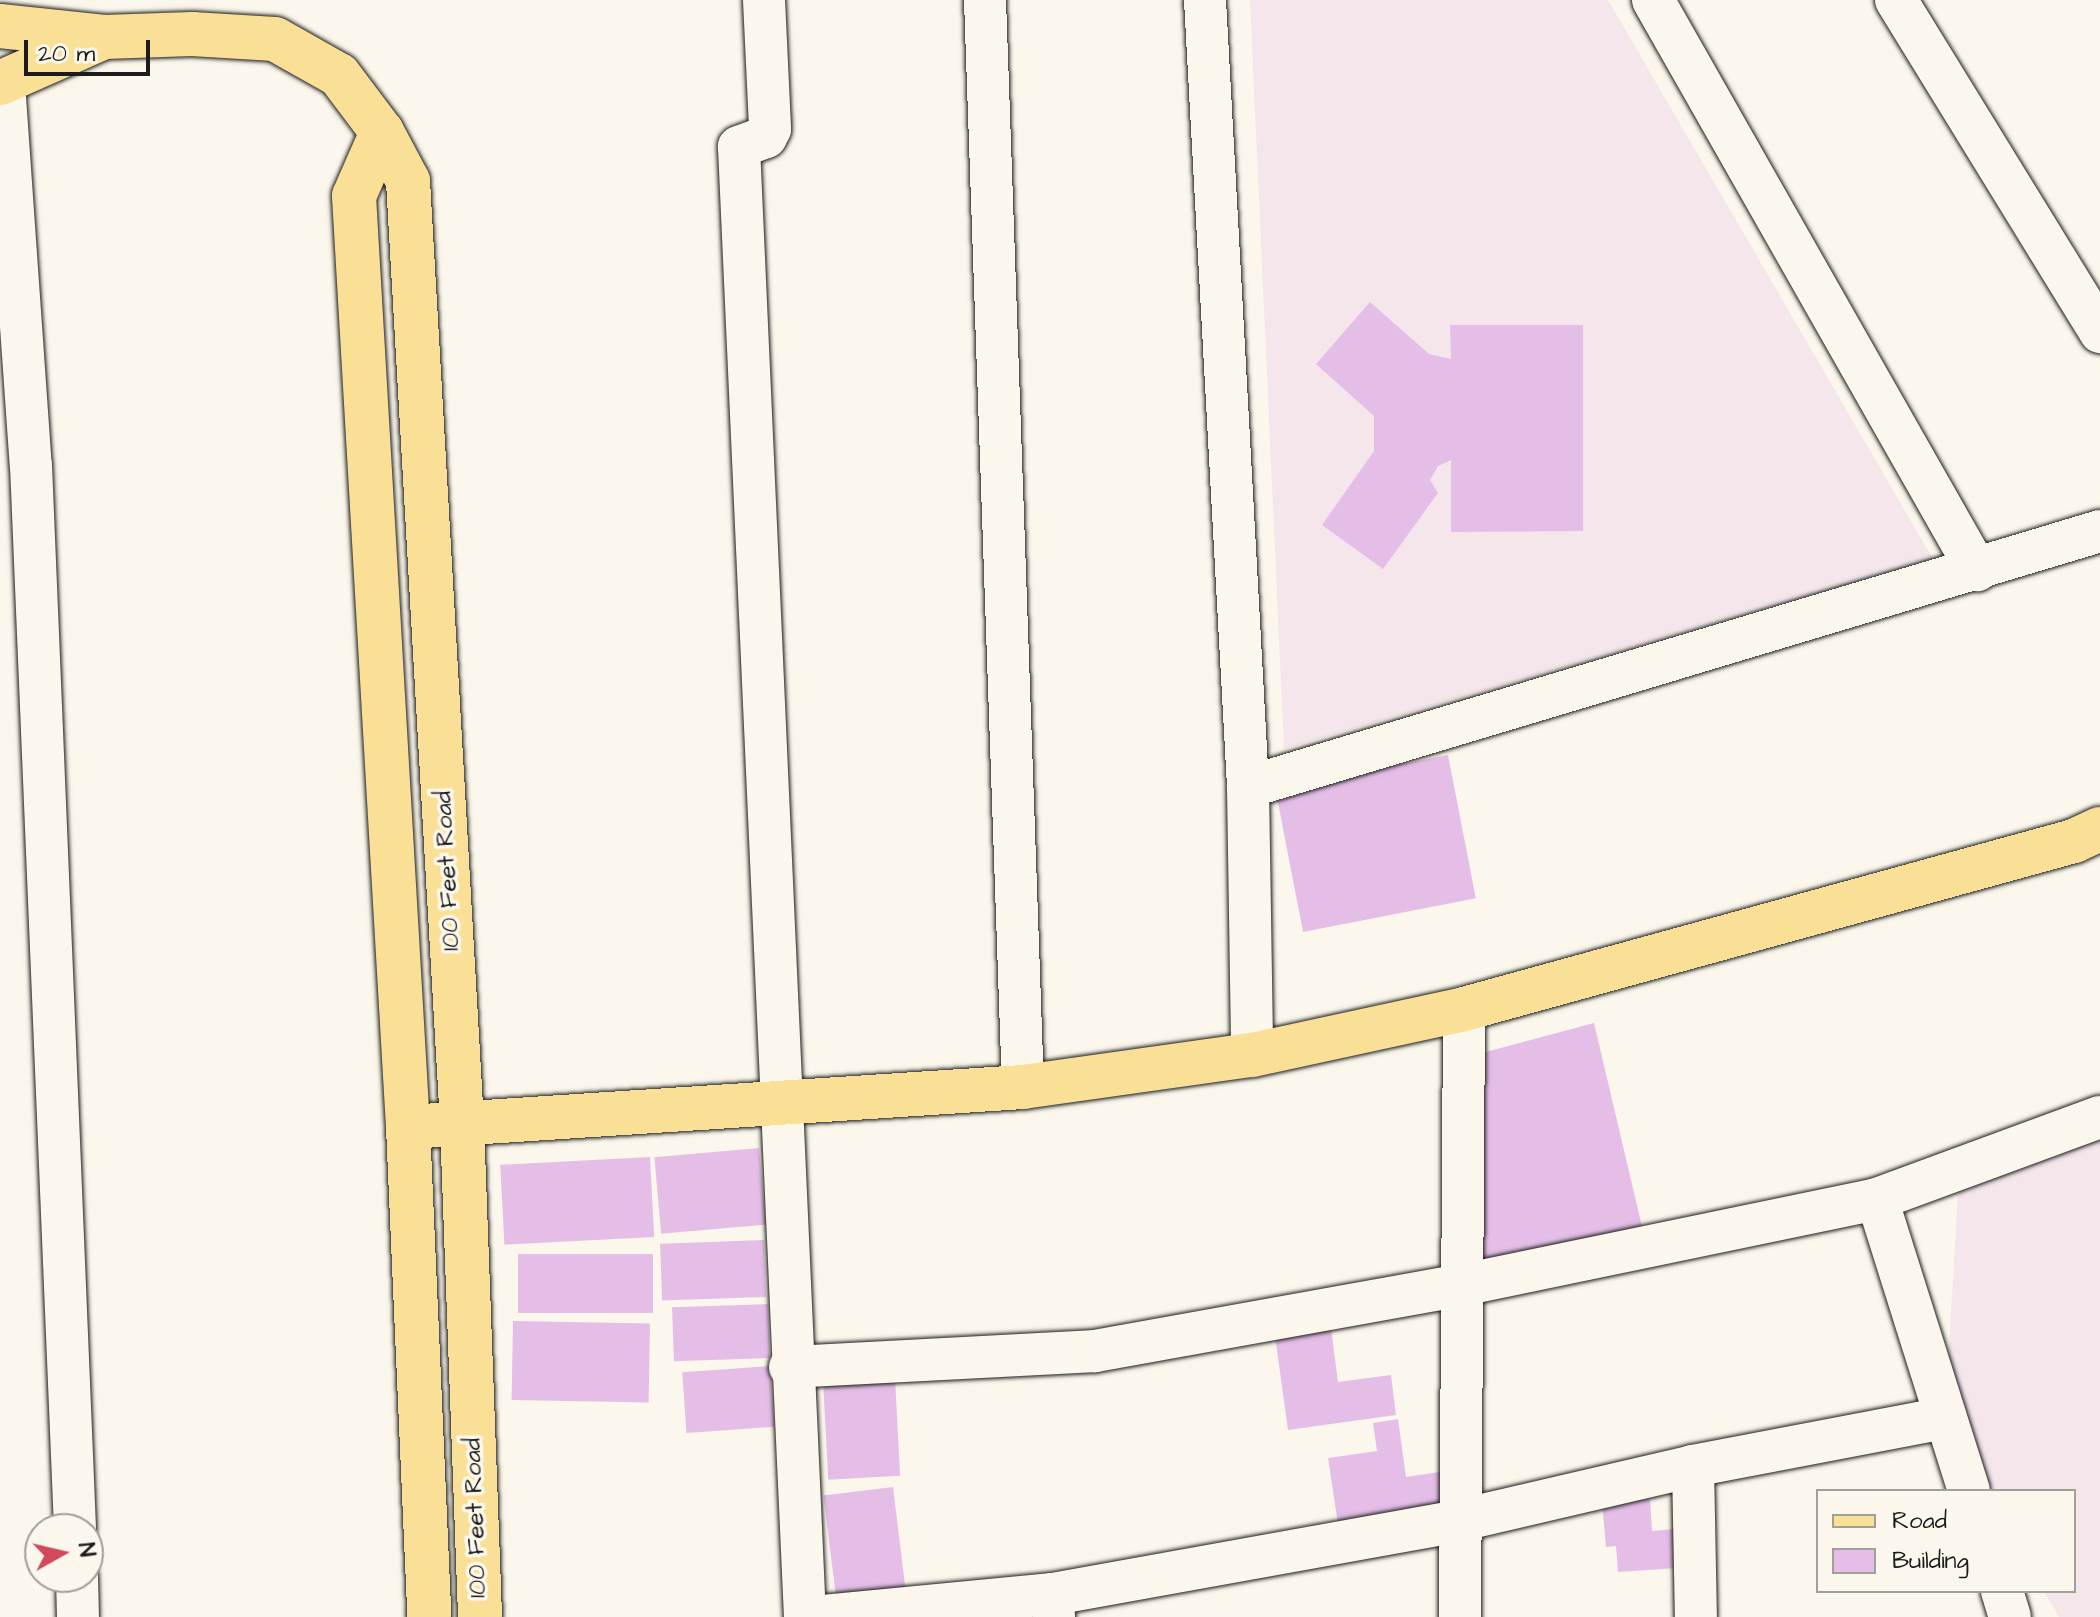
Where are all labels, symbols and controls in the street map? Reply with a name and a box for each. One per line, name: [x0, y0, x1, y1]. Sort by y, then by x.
scale bar: [28, 24, 154, 74]
text: 20 m: [38, 37, 95, 71]
street label: 100 Feet Road: [429, 790, 467, 952]
street label: 100 Feet Road: [459, 1438, 493, 1598]
legend: [1816, 1489, 2076, 1593]
text: Road: [1892, 1504, 1947, 1538]
north arrow: [24, 1513, 104, 1593]
text: N: [70, 1541, 103, 1559]
text: Building: [1892, 1544, 1969, 1578]

